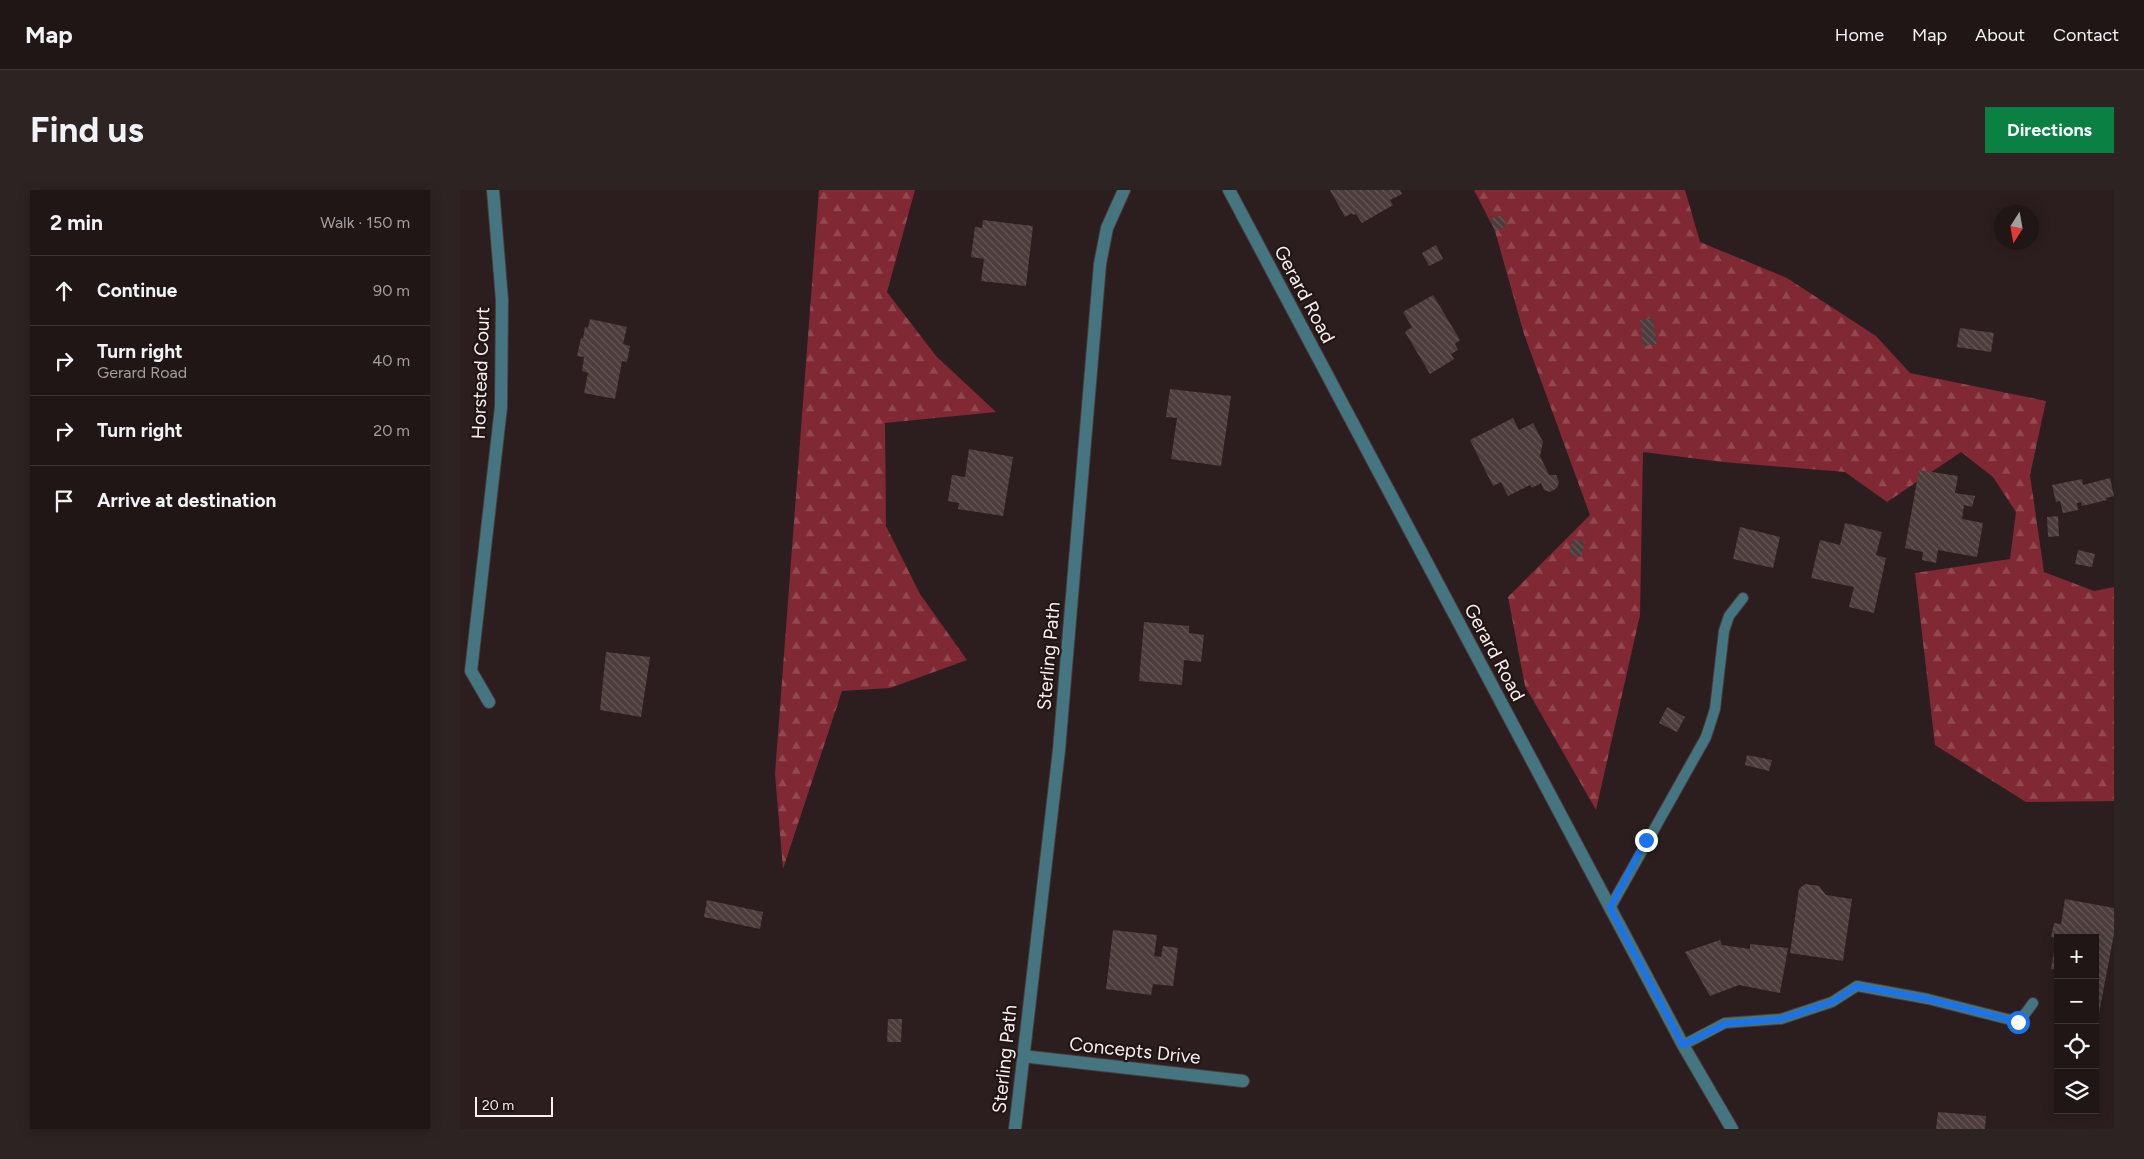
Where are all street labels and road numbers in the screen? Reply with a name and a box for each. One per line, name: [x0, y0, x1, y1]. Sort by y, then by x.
street label: Gerard Road: [1269, 242, 1340, 347]
street label: Horstead Court: [467, 306, 494, 440]
street label: Gerard Road: [1459, 600, 1530, 705]
street label: Sterling Path: [1032, 601, 1065, 711]
street label: Sterling Path: [987, 1004, 1022, 1114]
street label: Concepts Drive: [1068, 1032, 1202, 1069]

